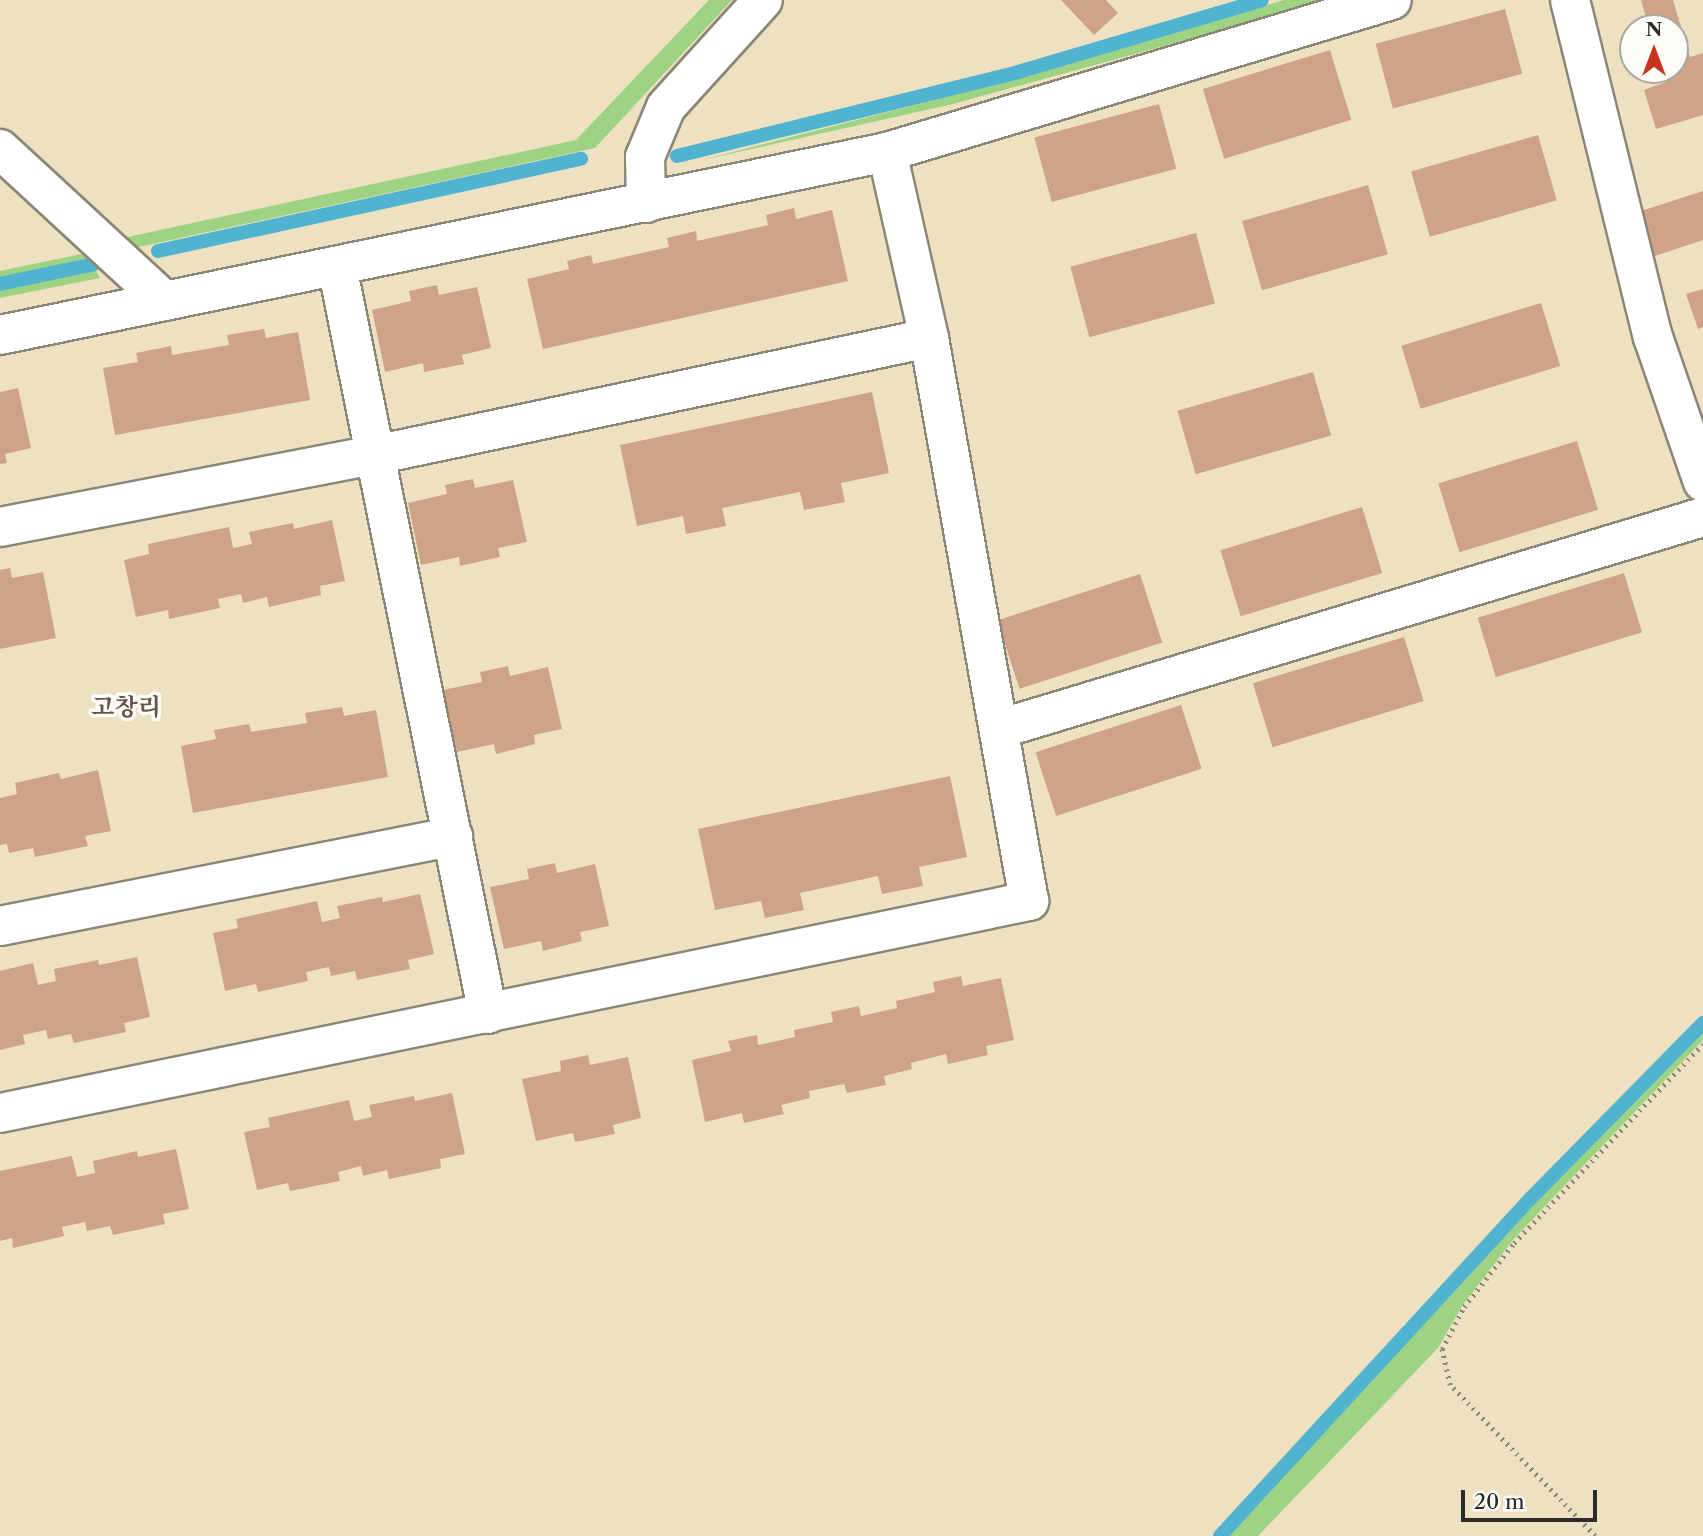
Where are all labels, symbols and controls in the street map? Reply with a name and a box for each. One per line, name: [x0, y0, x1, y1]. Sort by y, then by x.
north arrow: [1619, 14, 1689, 84]
text: N: [1646, 18, 1662, 41]
district label: 고창리: [91, 693, 161, 721]
scale bar: [1465, 1476, 1602, 1520]
text: 20 m: [1474, 1489, 1525, 1514]

